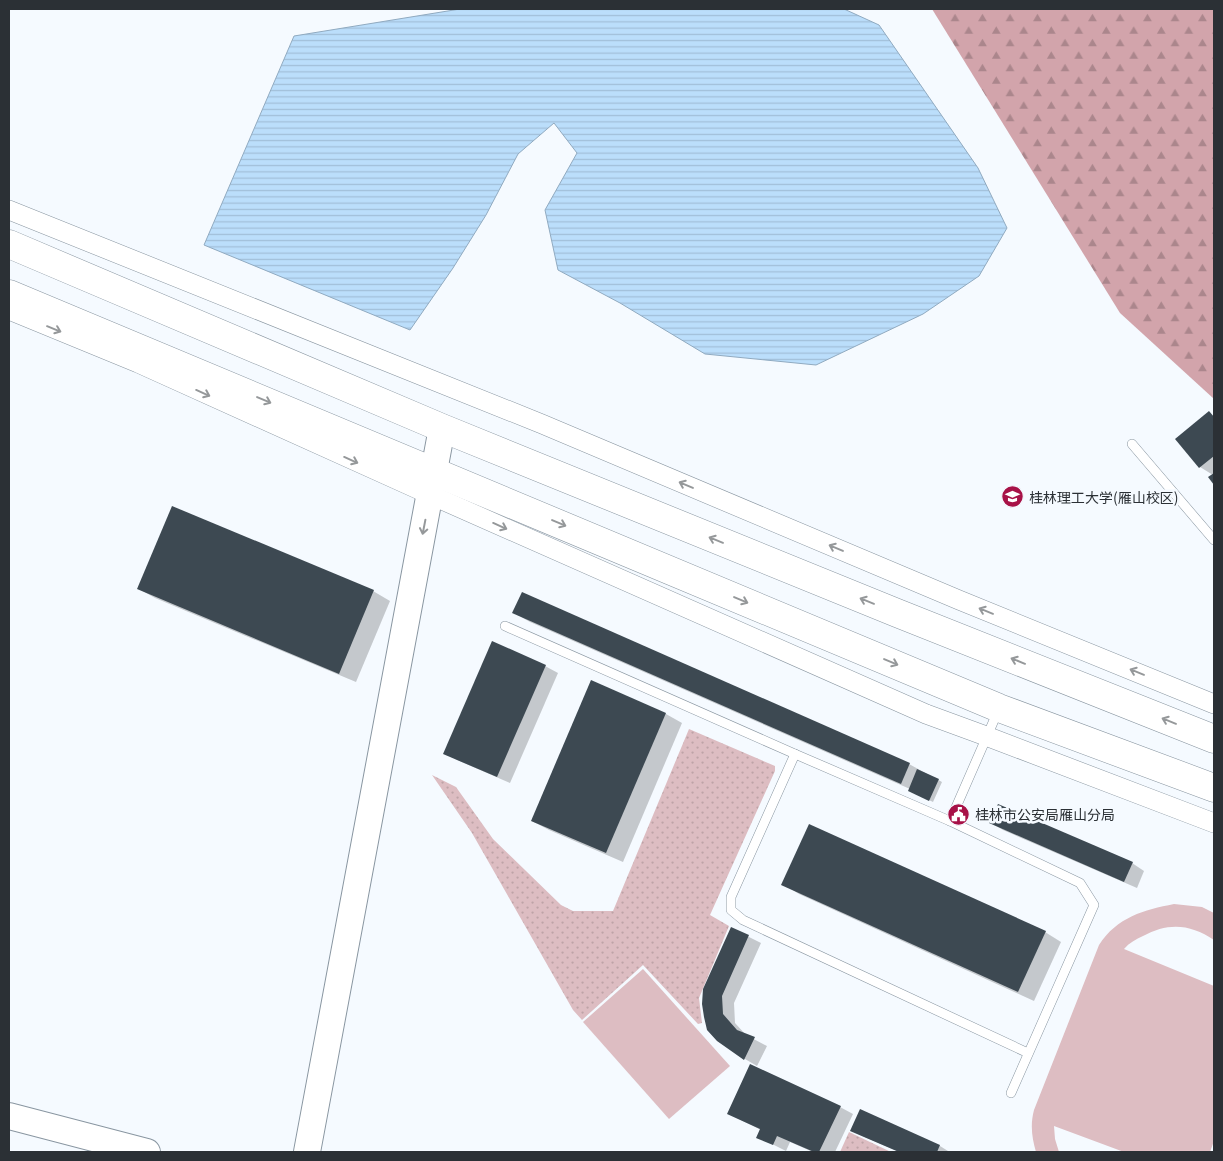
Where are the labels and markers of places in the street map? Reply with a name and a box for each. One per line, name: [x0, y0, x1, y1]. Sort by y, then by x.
school or university icon: 桂林理工大学(雁山校区): [1001, 485, 1025, 509]
place label: 桂林理工大学(雁山校区): [1029, 487, 1178, 507]
public building icon: 桂林市公安局雁山分局: [947, 802, 971, 826]
place label: 桂林市公安局雁山分局: [975, 804, 1115, 824]

